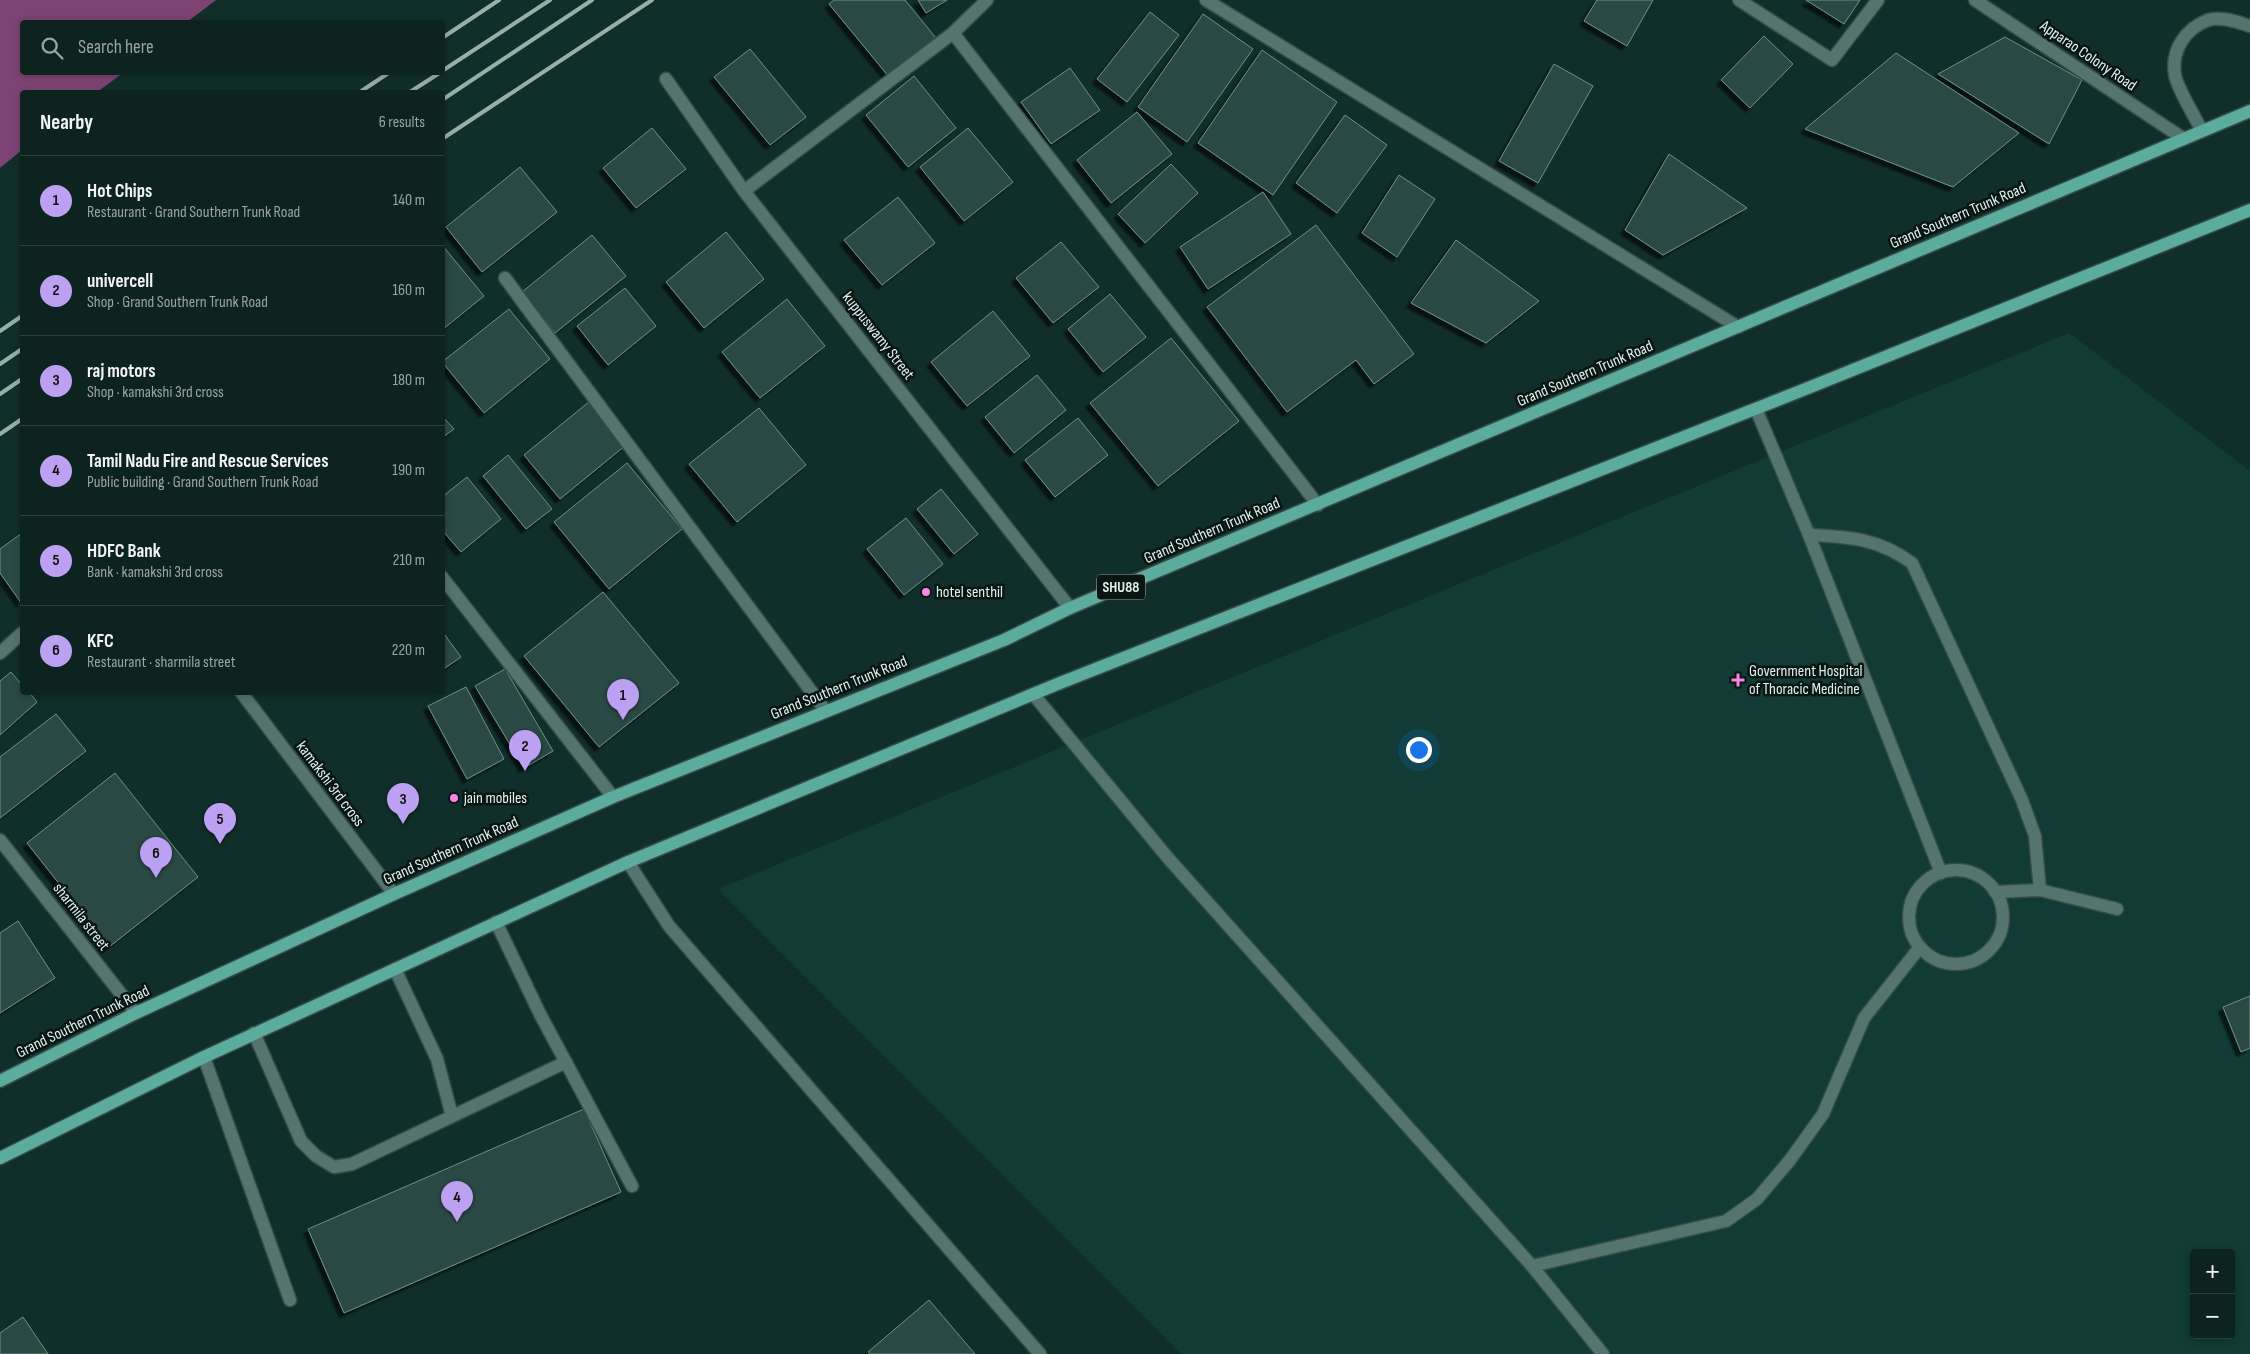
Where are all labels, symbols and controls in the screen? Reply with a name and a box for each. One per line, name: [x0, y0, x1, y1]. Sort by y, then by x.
street label: Apparao Colony Road: [2035, 16, 2140, 95]
search box: [20, 20, 445, 75]
icon: search: [38, 34, 66, 62]
text: Search here: [78, 36, 154, 59]
text: Nearby: [40, 110, 93, 135]
text: 6 results: [379, 113, 425, 132]
street label: Grand Southern Trunk Road: [1887, 179, 2029, 253]
text: Hot Chips: [87, 180, 152, 203]
text: 1: [53, 191, 59, 210]
text: 140 m: [393, 191, 425, 210]
text: Restaurant · Grand Southern Trunk Road: [87, 203, 300, 222]
text: univercell: [87, 270, 153, 293]
text: 2: [52, 281, 60, 300]
text: 160 m: [392, 281, 425, 300]
street label: kuppuswamy Street: [838, 288, 918, 384]
text: Shop · Grand Southern Trunk Road: [87, 293, 268, 312]
street label: Grand Southern Trunk Road: [1514, 337, 1656, 411]
text: raj motors: [87, 360, 156, 383]
text: 3: [52, 371, 60, 390]
text: 180 m: [392, 371, 425, 390]
text: Shop · kamakshi 3rd cross: [87, 383, 224, 402]
text: Tamil Nadu Fire and Rescue Services: [87, 450, 329, 473]
text: 4: [52, 461, 60, 480]
text: 190 m: [392, 461, 425, 480]
text: Public building · Grand Southern Trunk Road: [87, 473, 318, 492]
street label: Grand Southern Trunk Road: [1141, 494, 1283, 568]
text: HDFC Bank: [87, 540, 161, 563]
text: 5: [52, 551, 60, 570]
text: 210 m: [393, 551, 425, 570]
text: Bank · kamakshi 3rd cross: [87, 563, 223, 582]
road number: SHU88: [1097, 574, 1145, 600]
place label: hotel senthil: [936, 583, 1003, 602]
marker: hotel senthil: [920, 586, 932, 598]
text: KFC: [87, 630, 114, 653]
text: 6: [52, 641, 60, 660]
text: 220 m: [392, 641, 425, 660]
street label: Grand Southern Trunk Road: [768, 652, 910, 724]
text: Restaurant · sharmila street: [87, 653, 236, 672]
place label: Government Hospital of Thoracic Medicine: [1749, 662, 1863, 699]
marker: Government Hospital of Thoracic Medicine: [1731, 673, 1745, 687]
pin: 1: [607, 679, 639, 720]
pin: 2: [509, 730, 541, 771]
your location: [1406, 737, 1432, 763]
street label: kamakshi 3rd cross: [292, 738, 368, 830]
pin: 3: [387, 783, 419, 824]
place label: jain mobiles: [463, 789, 527, 808]
marker: jain mobiles: [448, 792, 460, 804]
pin: 5: [204, 803, 236, 844]
street label: Grand Southern Trunk Road: [381, 813, 521, 889]
pin: 6: [140, 837, 172, 878]
street label: sharmila street: [49, 879, 113, 955]
street label: Grand Southern Trunk Road: [13, 982, 153, 1062]
pin: 4: [441, 1181, 473, 1222]
map controls: [2190, 1249, 2235, 1339]
button: +: [2190, 1249, 2235, 1294]
button: −: [2190, 1294, 2235, 1339]

